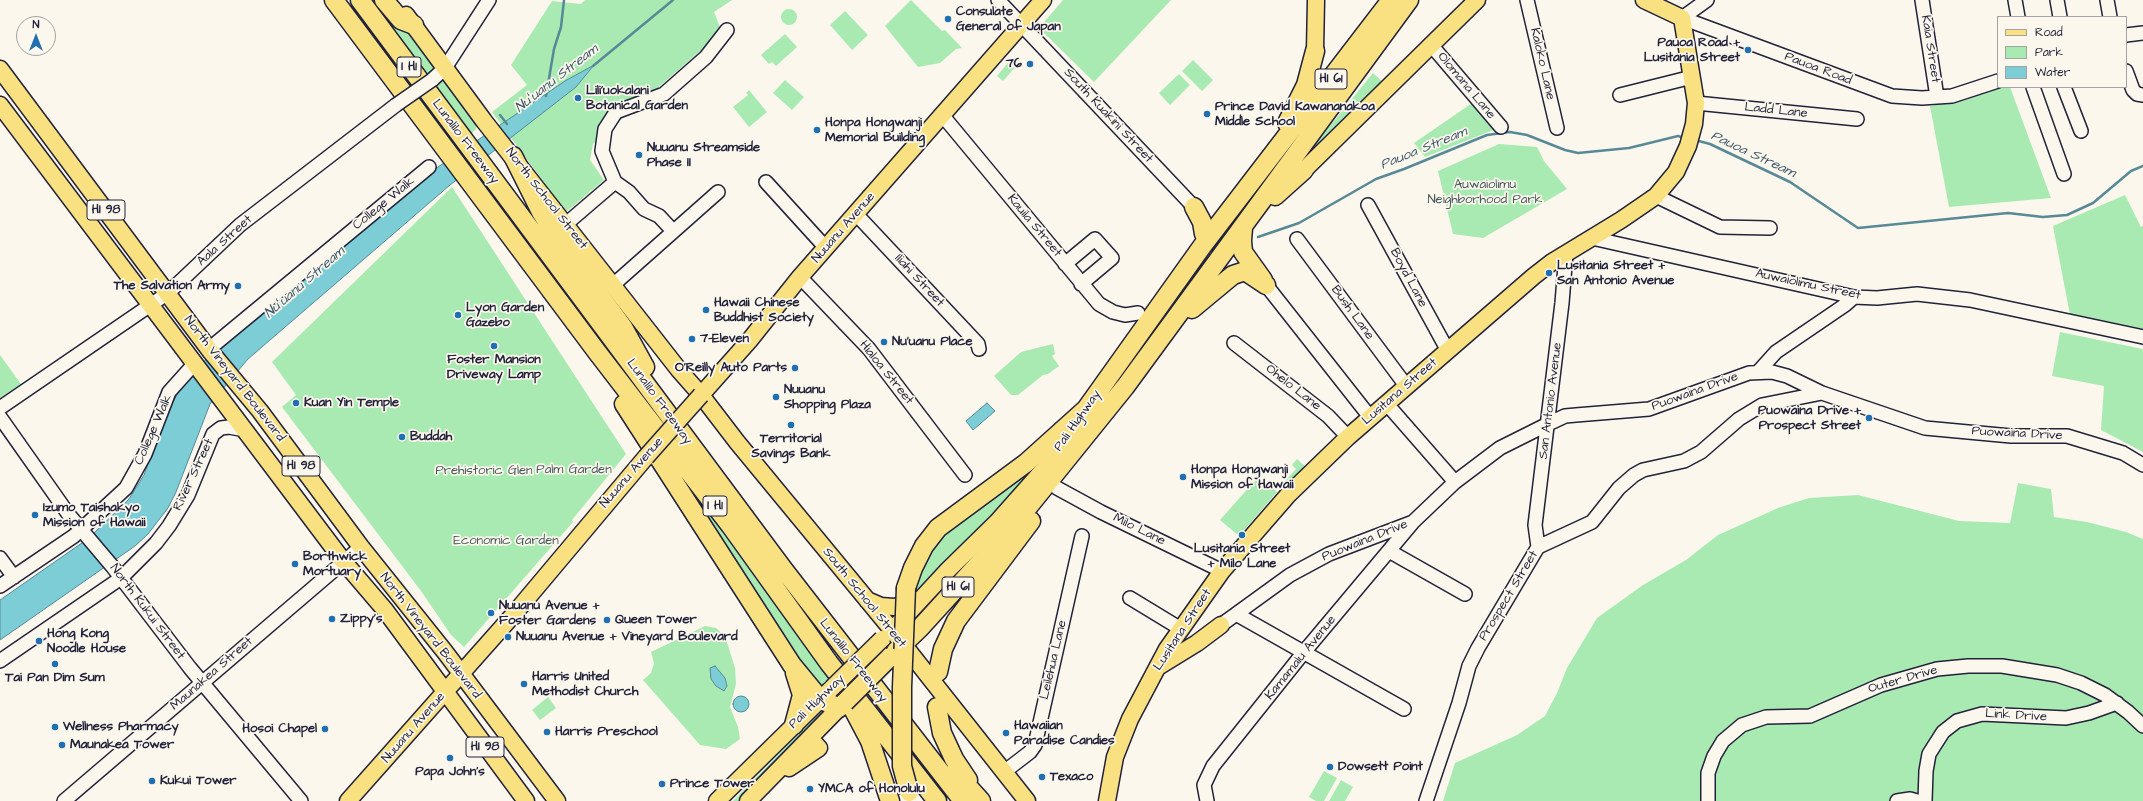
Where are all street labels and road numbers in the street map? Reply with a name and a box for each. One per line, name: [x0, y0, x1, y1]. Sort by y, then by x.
street label: Kaia Street: [1917, 14, 1943, 84]
street label: Kaloko Lane: [1526, 26, 1558, 102]
street label: Olomana Lane: [1434, 49, 1498, 123]
street label: Pauoa Road: [1782, 49, 1854, 89]
road number: I H1: [397, 57, 421, 77]
street label: South Kuakini Street: [1060, 65, 1156, 167]
road number: HI 61: [1315, 69, 1347, 89]
street label: Lunalilo Freeway: [428, 97, 502, 187]
street label: Ladd Lane: [1744, 100, 1808, 122]
street label: North School Street: [502, 145, 590, 253]
street label: College Walk: [350, 174, 418, 234]
street label: Nuuanu Avenue: [809, 189, 879, 267]
street label: Kauila Street: [1003, 191, 1065, 261]
road number: HI 98: [87, 200, 125, 220]
street label: Aala Street: [194, 212, 256, 270]
street label: Boyd Lane: [1386, 246, 1430, 310]
street label: Iliahi Street: [891, 251, 947, 311]
street label: Auwaiolimu Street: [1754, 266, 1862, 304]
street label: Bush Lane: [1327, 283, 1377, 343]
street label: North Vineyard Boulevard: [180, 313, 288, 445]
street label: Hialoa Street: [855, 338, 917, 408]
street label: San Antonio Avenue: [1536, 342, 1566, 460]
street label: Lusitana Street: [1359, 355, 1441, 429]
street label: Lunalilo Freeway: [623, 356, 695, 448]
street label: Ohelo Lane: [1262, 362, 1324, 414]
street label: Puowaina Drive: [1650, 369, 1740, 415]
street label: Pali Highway: [1051, 387, 1105, 455]
street label: College Walk: [132, 392, 176, 468]
street label: Puowaina Drive: [1971, 424, 2063, 444]
street label: Nuuanu Avenue: [597, 434, 667, 512]
street label: River Street: [171, 437, 217, 513]
road number: HI 98: [282, 456, 320, 476]
road number: I H1: [703, 496, 727, 516]
street label: Milo Lane: [1110, 511, 1168, 549]
street label: Puowaina Drive: [1320, 517, 1410, 565]
street label: South School Street: [819, 545, 909, 651]
street label: Prospect Street: [1476, 548, 1542, 644]
street label: North Kukui Street: [106, 561, 188, 663]
street label: North Vineyard Boulevard: [376, 570, 484, 702]
road number: HI 61: [942, 577, 974, 597]
street label: Lusitana Street: [1151, 586, 1215, 674]
street label: Kamamalu Avenue: [1262, 613, 1340, 703]
street label: Lunalilo Freeway: [816, 616, 890, 706]
street label: Leilehua Lane: [1037, 619, 1071, 701]
street label: Maunakea Street: [168, 634, 256, 714]
street label: Outer Drive: [1867, 663, 1939, 697]
street label: Pali Highway: [786, 672, 848, 732]
street label: Nuuanu Avenue: [379, 689, 449, 767]
street label: Link Drive: [1985, 707, 2047, 725]
road number: HI 98: [466, 737, 504, 757]

